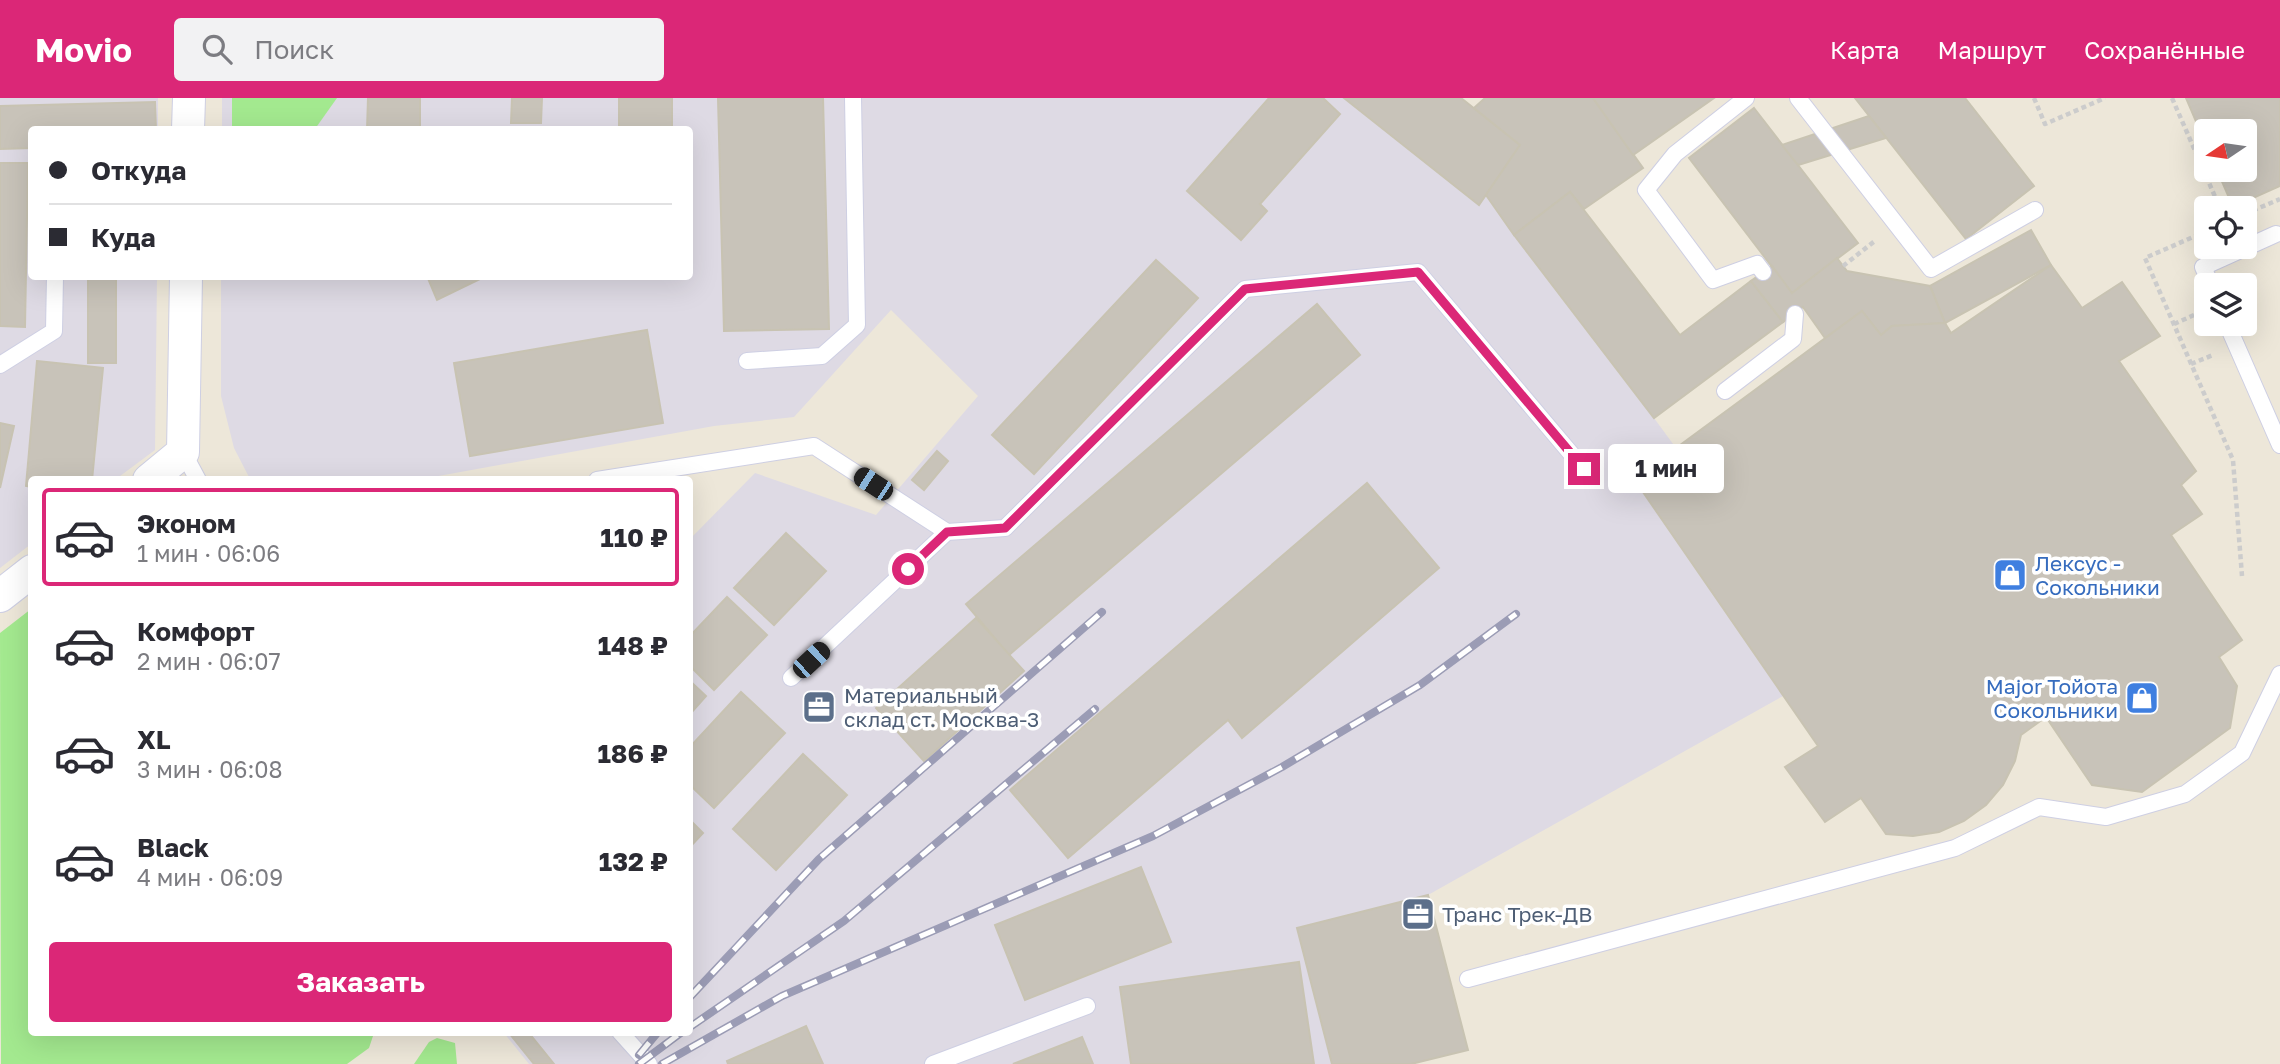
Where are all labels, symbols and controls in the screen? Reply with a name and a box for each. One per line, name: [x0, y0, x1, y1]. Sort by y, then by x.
search box: [174, 18, 664, 81]
text: Movio: [35, 30, 132, 69]
icon: search: [198, 30, 236, 68]
text: Поиск: [254, 34, 334, 65]
text: Карта: [1830, 35, 1900, 64]
text: Маршрут: [1938, 35, 2046, 64]
text: Сохранённые: [2084, 35, 2245, 64]
north arrow: [2194, 119, 2258, 182]
map controls: [2194, 119, 2257, 336]
text: Откуда: [91, 155, 186, 186]
button: locate: [2194, 196, 2257, 259]
text: Куда: [91, 222, 156, 253]
button: layers: [2194, 273, 2257, 336]
callout: 1 мин: [1608, 444, 1724, 494]
route end: [1568, 453, 1600, 485]
text: 1 мин: [1635, 454, 1697, 482]
car: [850, 464, 897, 504]
icon: car: [53, 506, 116, 569]
text: Эконом: [137, 508, 236, 539]
text: 110 ₽: [600, 522, 668, 553]
text: 1 мин · 06:06: [137, 539, 280, 567]
place label: Лексус - Сокольники: [2035, 550, 2160, 600]
route start: [892, 553, 924, 585]
shop icon: Лексус - Сокольники: [1991, 556, 2029, 594]
icon: car: [53, 614, 116, 677]
text: Комфорт: [137, 616, 255, 647]
text: 148 ₽: [598, 630, 668, 661]
car: [789, 638, 834, 682]
text: 2 мин · 06:07: [137, 647, 281, 675]
place label: Major Тойота Сокольники: [1986, 673, 2118, 723]
shop icon: Major Тойота Сокольники: [2123, 679, 2161, 717]
place label: Материальный склад ст. Москва-3: [844, 682, 1039, 732]
office icon: Материальный склад ст. Москва-3: [800, 688, 838, 726]
icon: car: [53, 722, 116, 785]
text: XL: [137, 724, 171, 755]
text: 186 ₽: [597, 738, 668, 769]
text: 3 мин · 06:08: [137, 755, 283, 783]
icon: car: [53, 830, 116, 893]
text: Black: [137, 832, 209, 863]
text: 132 ₽: [599, 846, 668, 877]
text: 4 мин · 06:09: [137, 863, 283, 891]
office icon: Транс Трек-ДВ: [1399, 895, 1437, 933]
place label: Транс Трек-ДВ: [1442, 901, 1592, 927]
button: Заказать: [49, 942, 672, 1022]

